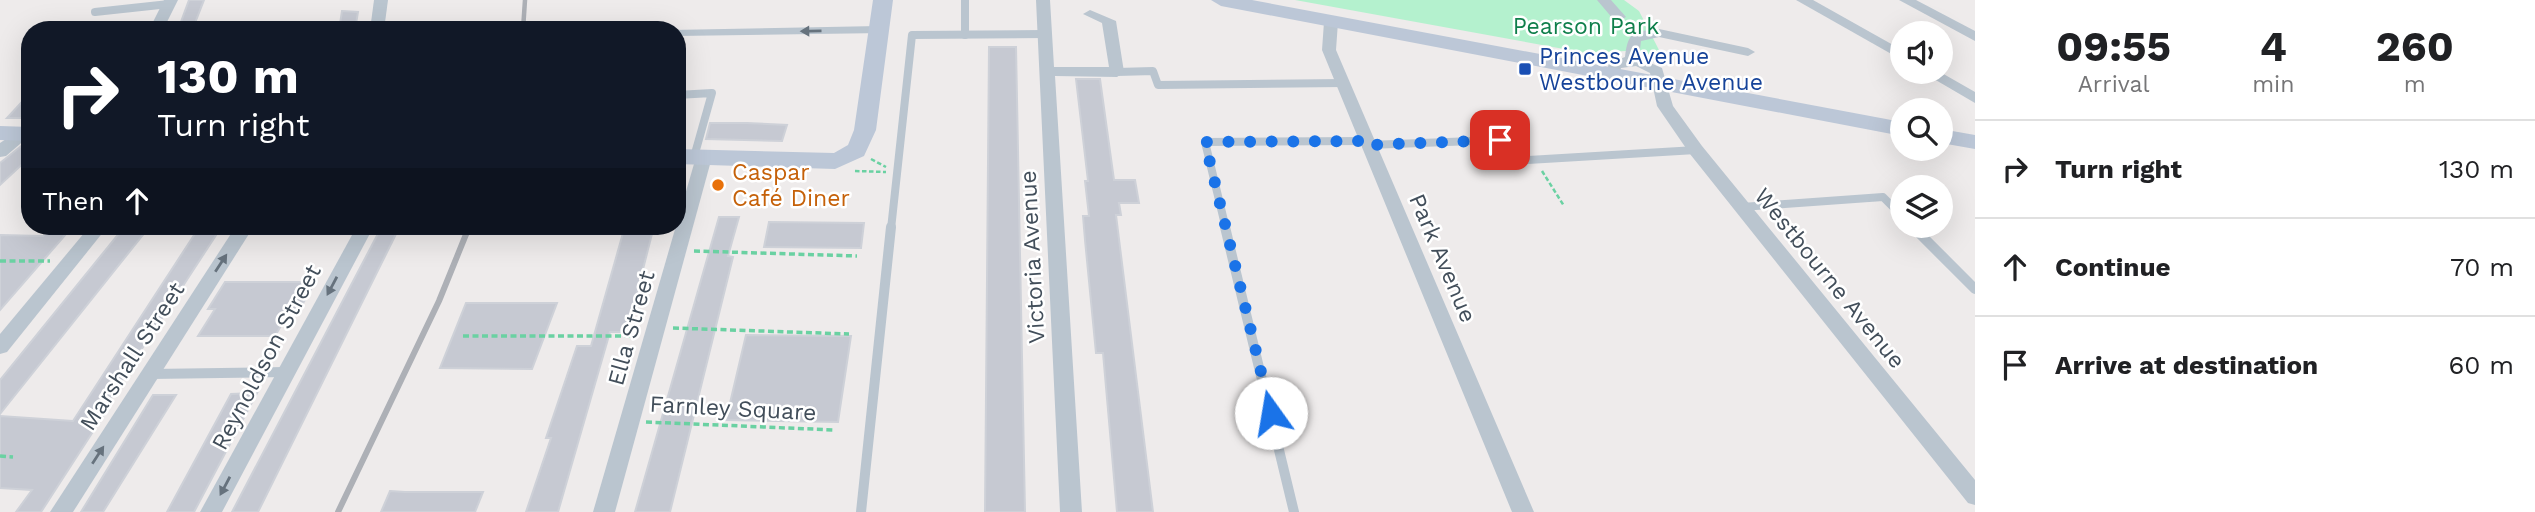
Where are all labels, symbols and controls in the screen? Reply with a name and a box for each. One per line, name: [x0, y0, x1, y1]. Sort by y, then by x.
park label: Pearson Park: [1513, 13, 1659, 40]
map controls: [1890, 21, 1953, 238]
button: sound: [1890, 21, 1953, 84]
text: 09:55: [2056, 22, 2171, 71]
text: 4: [2260, 22, 2287, 71]
text: 260: [2376, 22, 2454, 71]
one-way arrow: [799, 25, 821, 36]
place label: Princes Avenue Westbourne Avenue: [1539, 43, 1763, 96]
text: 130 m: [157, 47, 299, 105]
icon: right: [42, 49, 133, 140]
marker: Princes Avenue Westbourne Avenue: [1517, 61, 1533, 77]
text: Arrival: [2078, 71, 2149, 98]
text: min: [2252, 71, 2294, 98]
text: m: [2404, 71, 2426, 98]
button: search: [1890, 98, 1953, 161]
text: Turn right: [157, 106, 309, 144]
pin: [1470, 110, 1530, 170]
icon: arrive: [1481, 121, 1519, 159]
icon: right: [1996, 150, 2034, 188]
text: Turn right: [2055, 154, 2182, 184]
text: 130 m: [2439, 154, 2514, 184]
place label: Caspar Café Diner: [732, 159, 850, 212]
street label: Victoria Avenue: [1014, 170, 1051, 344]
button: layers: [1890, 175, 1953, 238]
marker: Caspar Café Diner: [710, 177, 726, 193]
icon: ahead: [118, 182, 156, 220]
street label: Westbourne Avenue: [1749, 183, 1911, 374]
text: Then: [42, 186, 104, 216]
street label: Park Avenue: [1403, 190, 1482, 327]
icon: ahead: [1996, 248, 2034, 286]
text: Continue: [2055, 252, 2171, 282]
text: 70 m: [2450, 252, 2514, 282]
one-way arrow: [214, 253, 227, 273]
street label: Reynoldson Street: [206, 260, 327, 455]
street label: Ella Street: [602, 267, 661, 389]
one-way arrow: [327, 276, 338, 296]
street label: Marshall Street: [74, 277, 191, 435]
icon: arrive: [1996, 346, 2034, 384]
text: Arrive at destination: [2055, 350, 2318, 380]
text: 60 m: [2448, 350, 2514, 380]
position arrow: [1234, 376, 1308, 450]
street label: Farnley Square: [649, 391, 817, 426]
one-way arrow: [91, 445, 104, 464]
one-way arrow: [219, 477, 231, 496]

